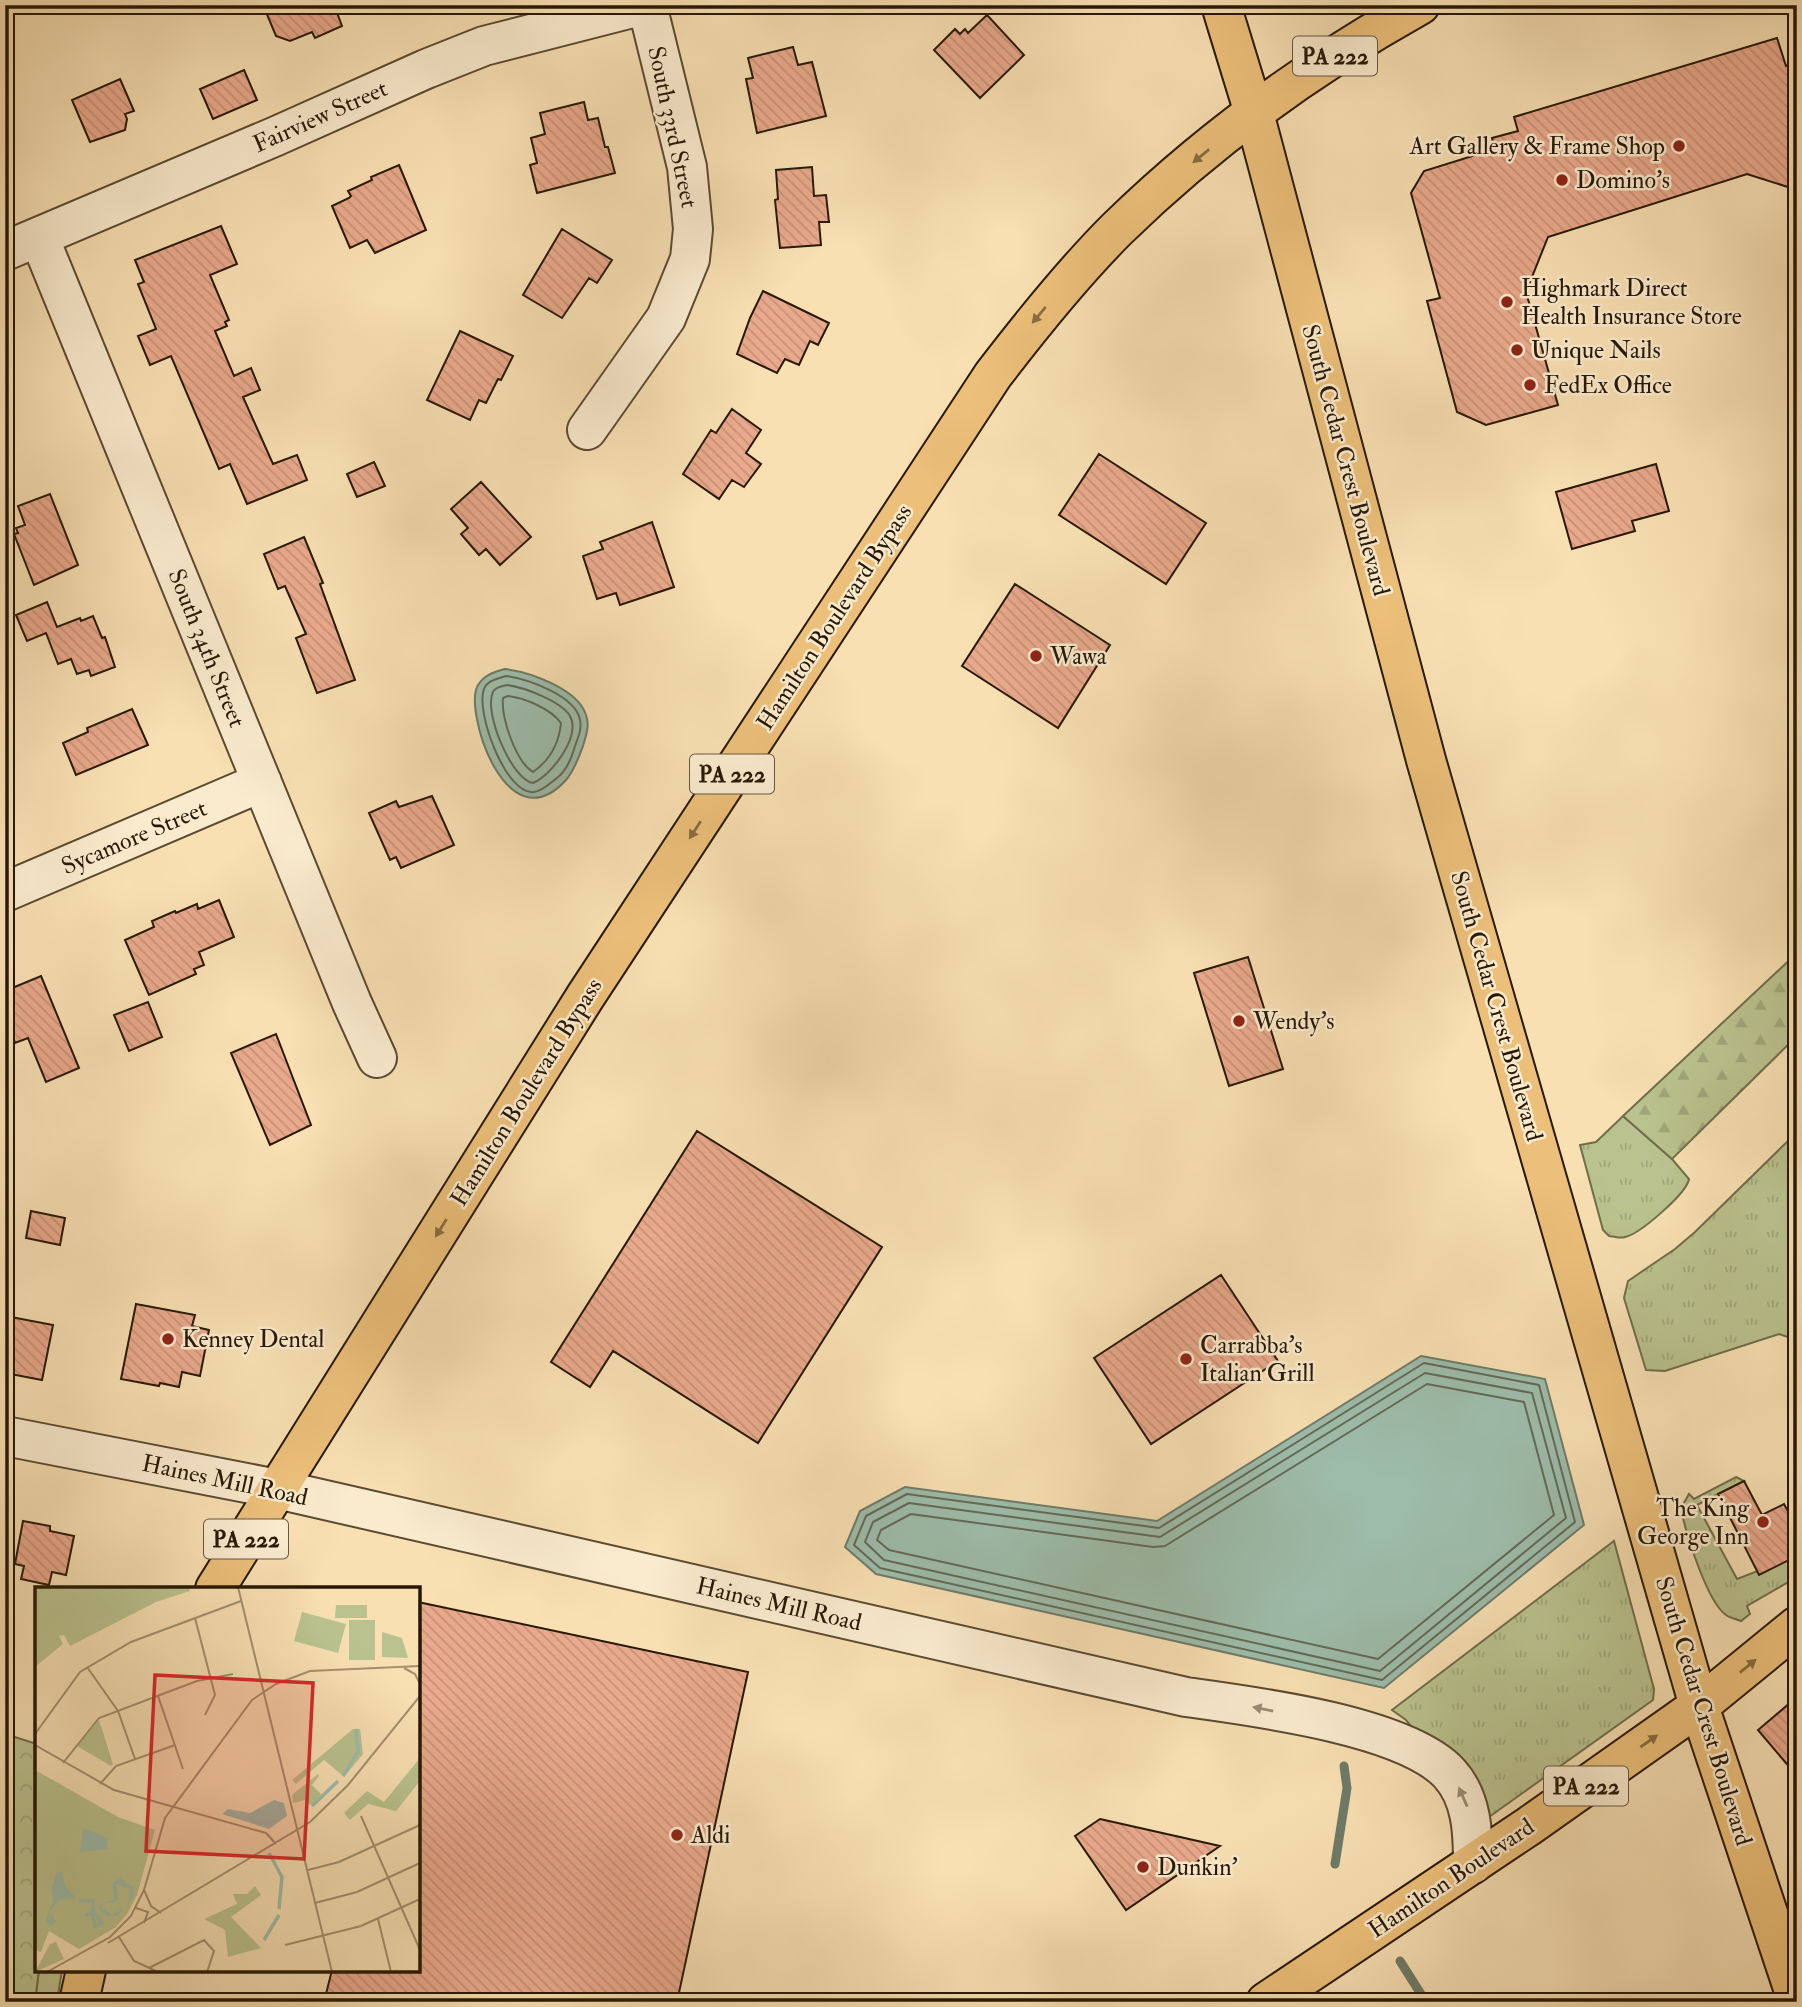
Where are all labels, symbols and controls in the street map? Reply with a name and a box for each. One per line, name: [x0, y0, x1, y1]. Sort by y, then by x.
road number: PA 222: [1293, 36, 1377, 76]
street label: South 33rd Street: [640, 43, 705, 211]
street label: Fairview Street: [248, 73, 393, 160]
place label: Art Gallery & Frame Shop: [1409, 131, 1665, 162]
marker: Art Gallery & Frame Shop: [1671, 138, 1687, 154]
one-way arrow: [1192, 148, 1210, 163]
place label: Domino's: [1576, 165, 1670, 196]
marker: Domino's: [1554, 172, 1570, 188]
place label: Highmark Direct Health Insurance Store: [1521, 273, 1742, 332]
marker: Highmark Direct Health Insurance Store: [1499, 294, 1515, 310]
one-way arrow: [1032, 306, 1047, 324]
street label: South Cedar Crest Boulevard: [1294, 321, 1397, 599]
place label: Unique Nails: [1531, 335, 1661, 366]
marker: Unique Nails: [1509, 342, 1525, 358]
place label: FedEx Office: [1544, 370, 1672, 401]
marker: FedEx Office: [1522, 377, 1538, 393]
street label: Hamilton Boulevard Bypass: [750, 498, 919, 736]
street label: South 34th Street: [161, 564, 252, 732]
place label: Wawa: [1049, 641, 1108, 672]
marker: Wawa: [1028, 648, 1044, 664]
road number: PA 222: [690, 754, 774, 794]
street label: Sycamore Street: [57, 793, 212, 882]
one-way arrow: [688, 821, 702, 839]
street label: South Cedar Crest Boulevard: [1443, 867, 1550, 1145]
street label: Hamilton Boulevard Bypass: [443, 972, 609, 1212]
place label: Wendy's: [1252, 1006, 1334, 1037]
marker: Wendy's: [1231, 1013, 1247, 1029]
one-way arrow: [434, 1218, 447, 1238]
place label: Kenney Dental: [182, 1324, 325, 1355]
place label: Carrabba's Italian Grill: [1200, 1330, 1315, 1389]
marker: Kenney Dental: [160, 1331, 176, 1347]
marker: Carrabba's Italian Grill: [1178, 1351, 1194, 1367]
street label: Haines Mill Road: [139, 1448, 311, 1513]
place label: The King George Inn: [1637, 1493, 1750, 1552]
marker: The King George Inn: [1755, 1514, 1771, 1530]
road number: PA 222: [204, 1520, 288, 1558]
street label: Haines Mill Road: [693, 1570, 865, 1639]
street label: South Cedar Crest Boulevard: [1648, 1573, 1759, 1850]
inset map: [35, 1587, 420, 1972]
one-way arrow: [1739, 1659, 1756, 1674]
one-way arrow: [1252, 1703, 1274, 1714]
one-way arrow: [1640, 1734, 1658, 1748]
road number: PA 222: [1544, 1766, 1628, 1806]
one-way arrow: [1457, 1787, 1468, 1808]
street label: Hamilton Boulevard: [1362, 1811, 1540, 1945]
place label: Aldi: [690, 1820, 731, 1851]
marker: Aldi: [669, 1827, 685, 1843]
place label: Dunkin': [1157, 1852, 1238, 1883]
marker: Dunkin': [1135, 1859, 1151, 1875]

